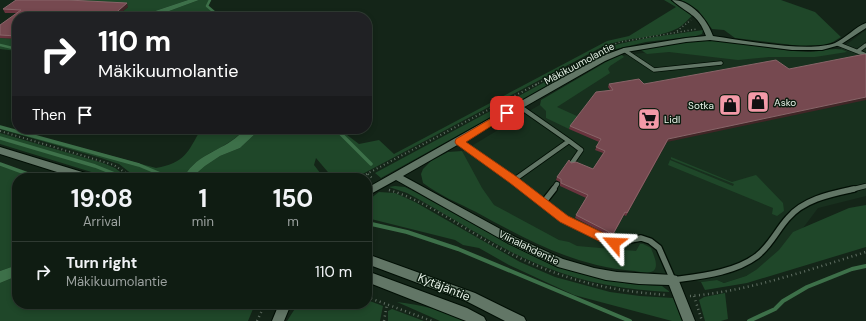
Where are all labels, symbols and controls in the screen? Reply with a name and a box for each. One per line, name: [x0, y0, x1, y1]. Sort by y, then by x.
text: 110 m: [98, 23, 171, 60]
icon: right: [32, 28, 84, 80]
street label: Mäkikuumolantie: [542, 39, 617, 88]
text: Mäkikuumolantie: [98, 59, 238, 83]
shop icon: Asko: [745, 89, 771, 115]
shop icon: Sotka: [717, 92, 743, 118]
pin: [490, 96, 524, 130]
place label: Asko: [774, 96, 796, 109]
place label: Sotka: [688, 99, 714, 112]
icon: arrive: [496, 102, 518, 124]
icon: arrive: [74, 104, 96, 126]
text: Then: [32, 105, 66, 125]
supermarket icon: Lidl: [636, 106, 662, 132]
place label: Lidl: [664, 113, 680, 126]
text: 19:08: [71, 183, 133, 214]
text: 1: [198, 183, 207, 214]
text: 150: [273, 183, 313, 214]
text: Arrival: [83, 213, 121, 230]
text: min: [192, 213, 214, 230]
text: m: [287, 213, 299, 230]
position arrow: [593, 222, 635, 264]
street label: Viinalahdentie: [496, 227, 561, 268]
text: Turn right: [66, 253, 137, 273]
icon: right: [32, 261, 54, 283]
text: 110 m: [315, 262, 352, 282]
street label: Kytäjäntie: [415, 269, 473, 305]
text: Mäkikuumolantie: [66, 273, 167, 290]

